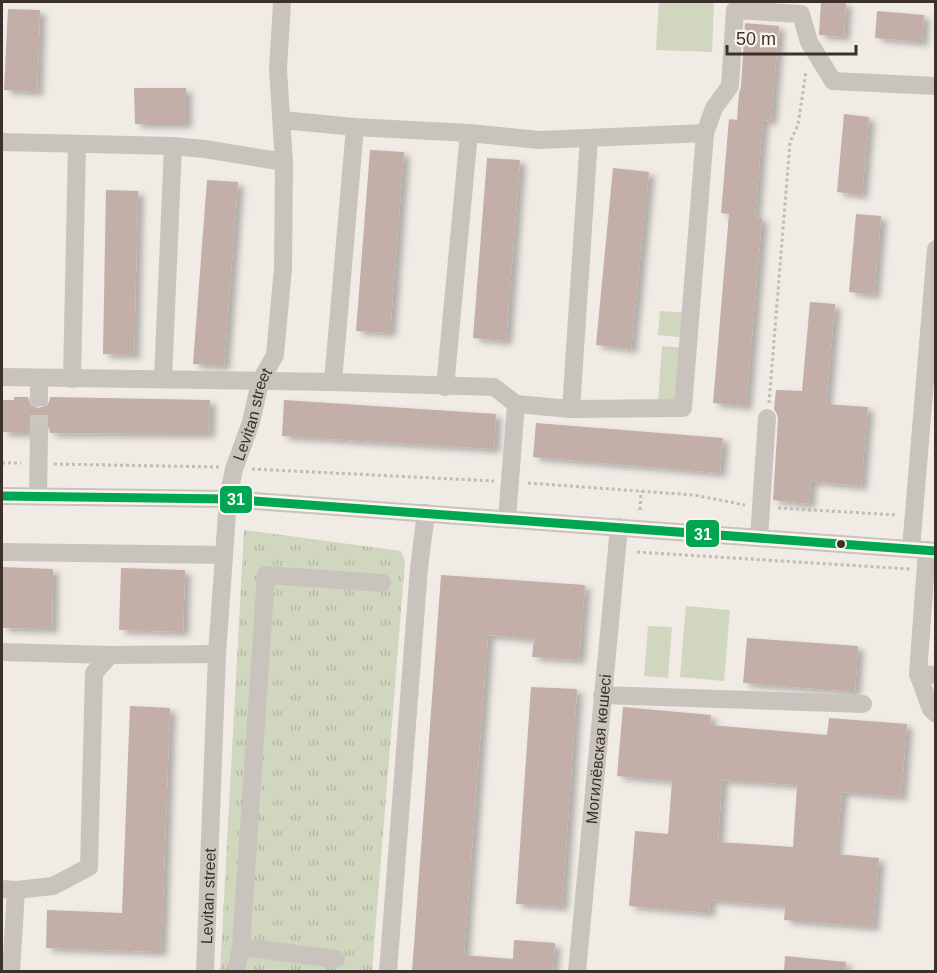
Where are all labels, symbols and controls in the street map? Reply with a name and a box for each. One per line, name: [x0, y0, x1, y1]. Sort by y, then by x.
scale bar: [727, 18, 856, 56]
text: 50 m: [736, 29, 776, 49]
street label: Levitan street: [229, 364, 275, 463]
line badge: 31: [219, 485, 253, 514]
text: 31: [227, 491, 245, 508]
line badge: 31: [685, 519, 720, 548]
text: 31: [694, 526, 712, 543]
unlabelled marker: [835, 538, 847, 550]
street label: Могилёвская көшесі: [583, 673, 614, 825]
street label: Levitan street: [198, 847, 218, 944]

